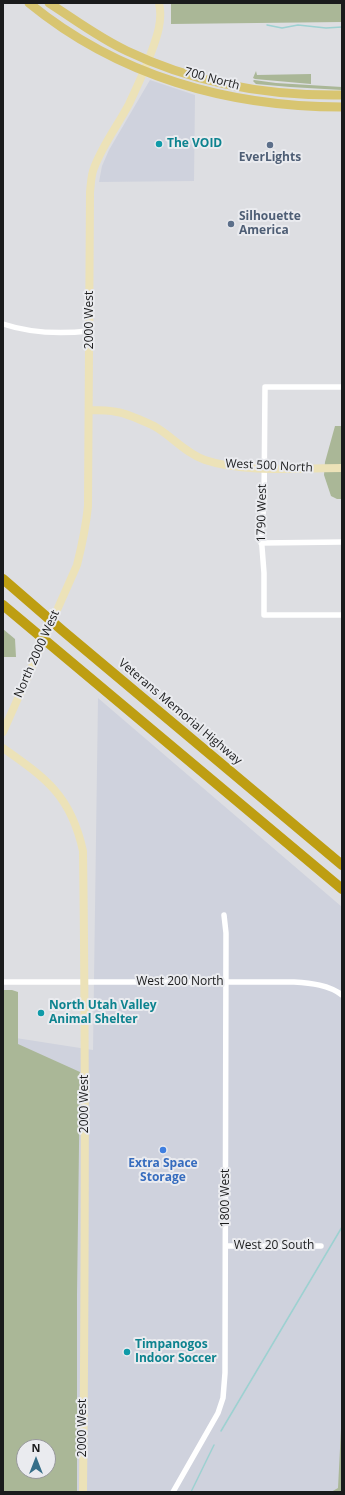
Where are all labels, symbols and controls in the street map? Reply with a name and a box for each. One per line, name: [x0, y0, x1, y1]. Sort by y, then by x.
street label: 700 North: [183, 65, 241, 93]
place label: The VOID: [167, 137, 222, 151]
marker: The VOID: [154, 139, 164, 149]
marker: EverLights: [265, 140, 275, 150]
place label: EverLights: [239, 151, 301, 165]
place label: Silhouette America: [239, 210, 301, 238]
marker: Silhouette America: [226, 219, 236, 229]
street label: 2000 West: [83, 291, 97, 349]
street label: West 500 North: [225, 457, 313, 475]
street label: 1790 West: [254, 484, 270, 542]
street label: North 2000 West: [11, 608, 63, 700]
street label: Veterans Memorial Highway: [115, 656, 245, 768]
street label: West 200 North: [136, 975, 224, 989]
place label: North Utah Valley Animal Shelter: [49, 999, 157, 1027]
marker: North Utah Valley Animal Shelter: [36, 1008, 46, 1018]
street label: 2000 West: [78, 1075, 92, 1133]
marker: Extra Space Storage: [158, 1145, 168, 1155]
place label: Extra Space Storage: [128, 1157, 198, 1185]
street label: 1800 West: [219, 1169, 233, 1227]
street label: West 20 South: [234, 1239, 314, 1253]
place label: Timpanogos Indoor Soccer: [135, 1338, 217, 1366]
marker: Timpanogos Indoor Soccer: [122, 1347, 132, 1357]
street label: 2000 West: [76, 1399, 90, 1457]
north arrow: [16, 1439, 56, 1479]
text: N: [32, 1440, 40, 1455]

